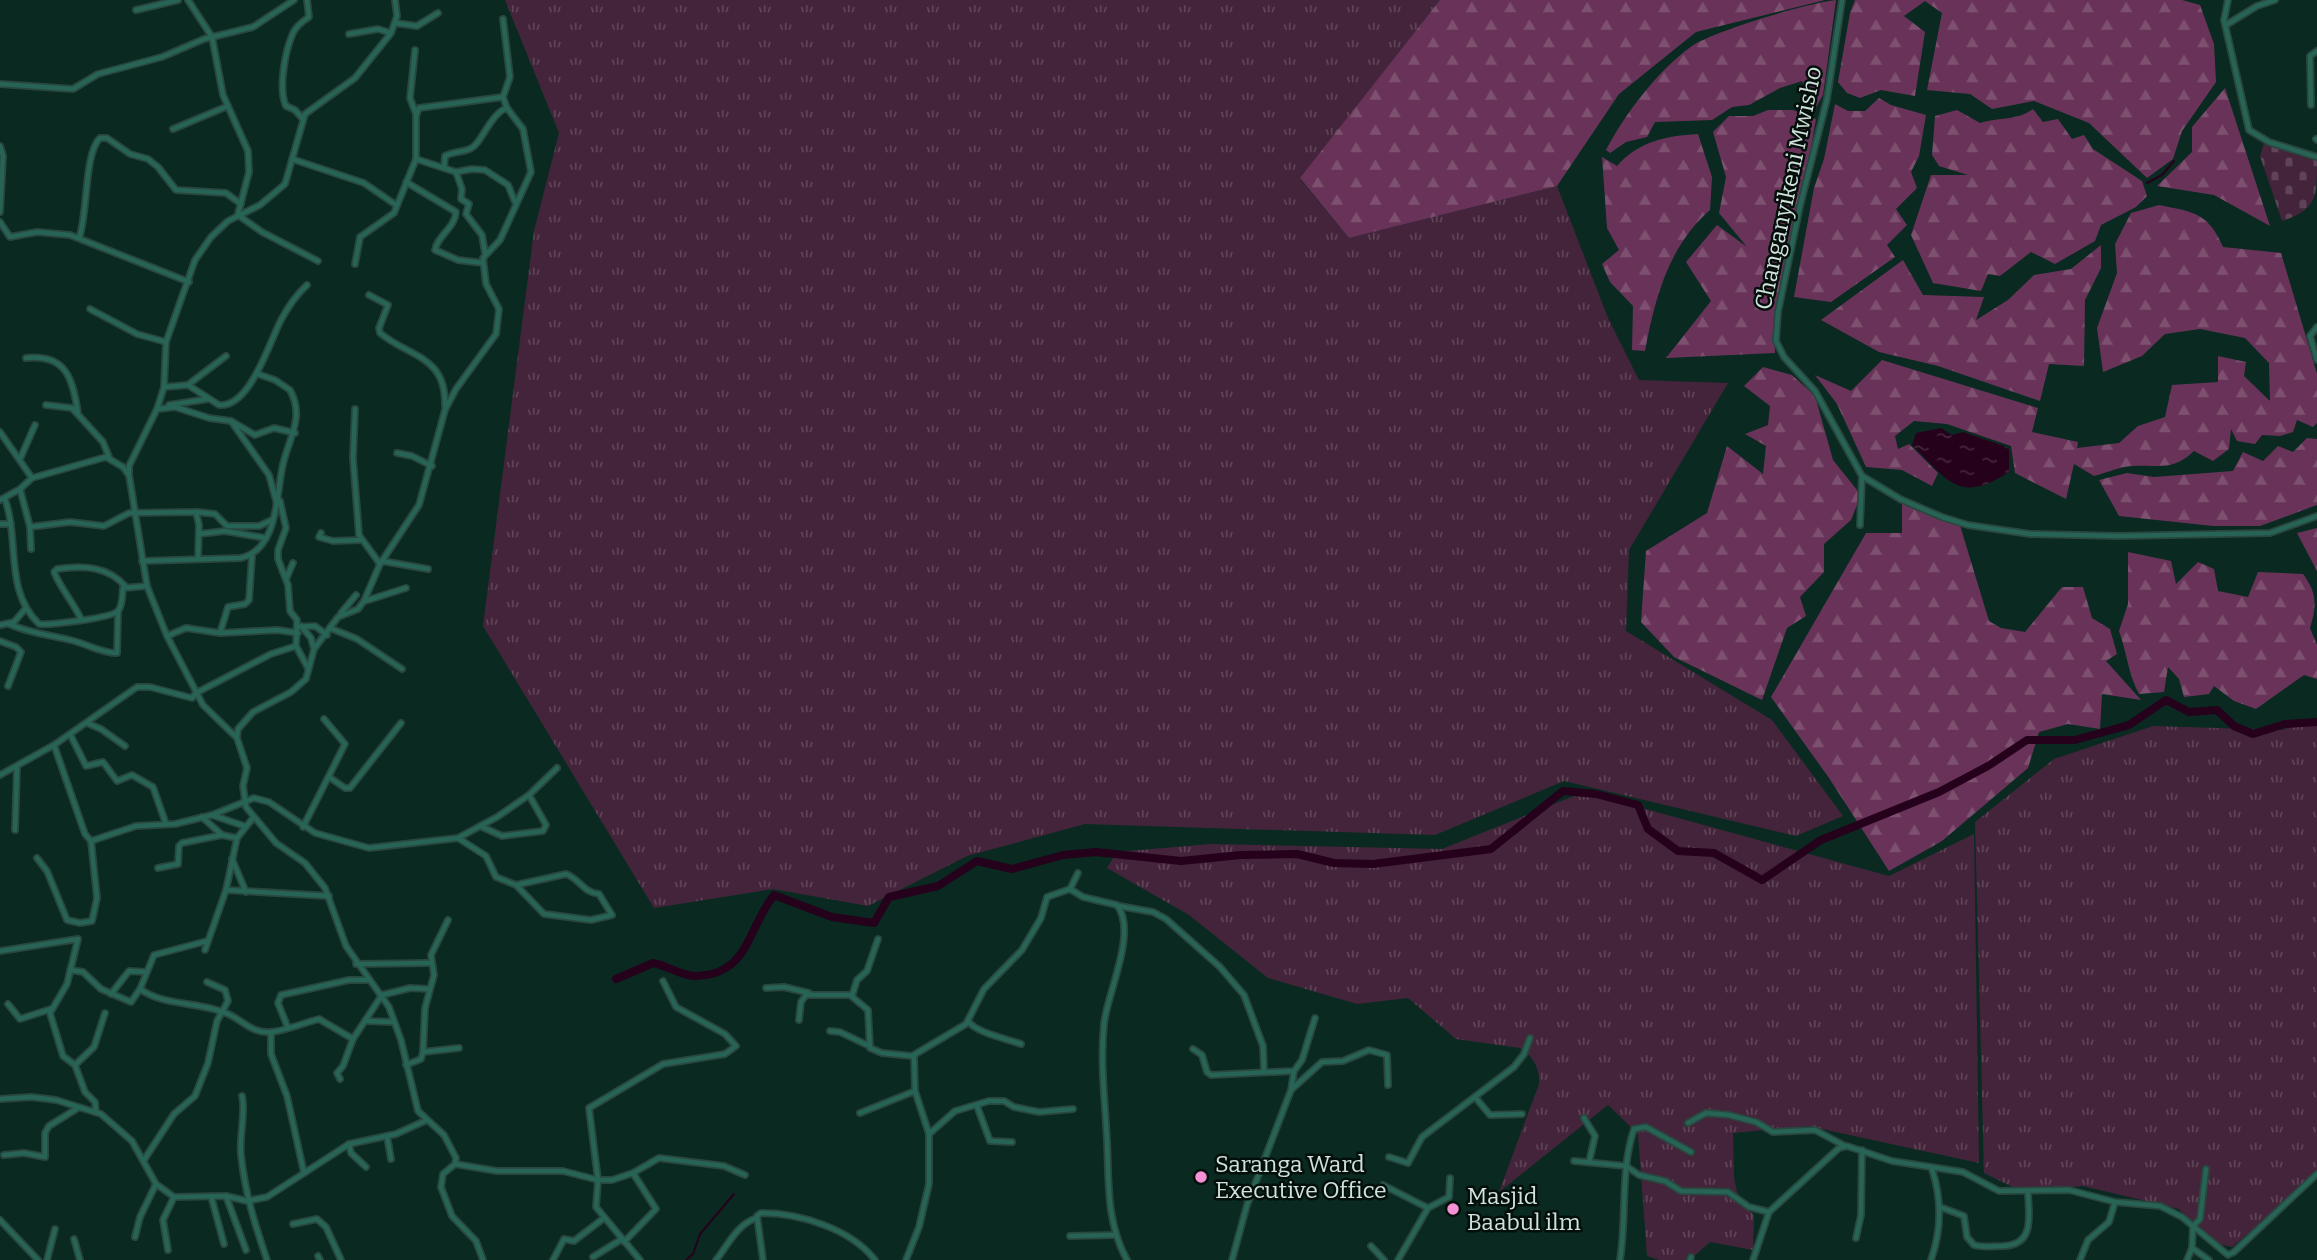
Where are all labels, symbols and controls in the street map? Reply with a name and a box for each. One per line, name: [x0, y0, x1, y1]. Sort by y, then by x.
street label: Changanyikeni Mwisho: [1749, 64, 1827, 312]
place label: Saranga Ward Executive Office: [1215, 1150, 1387, 1204]
marker: Saranga Ward Executive Office: [1193, 1169, 1209, 1185]
place label: Masjid Baabul ilm: [1467, 1182, 1581, 1236]
marker: Masjid Baabul ilm: [1445, 1201, 1461, 1217]

